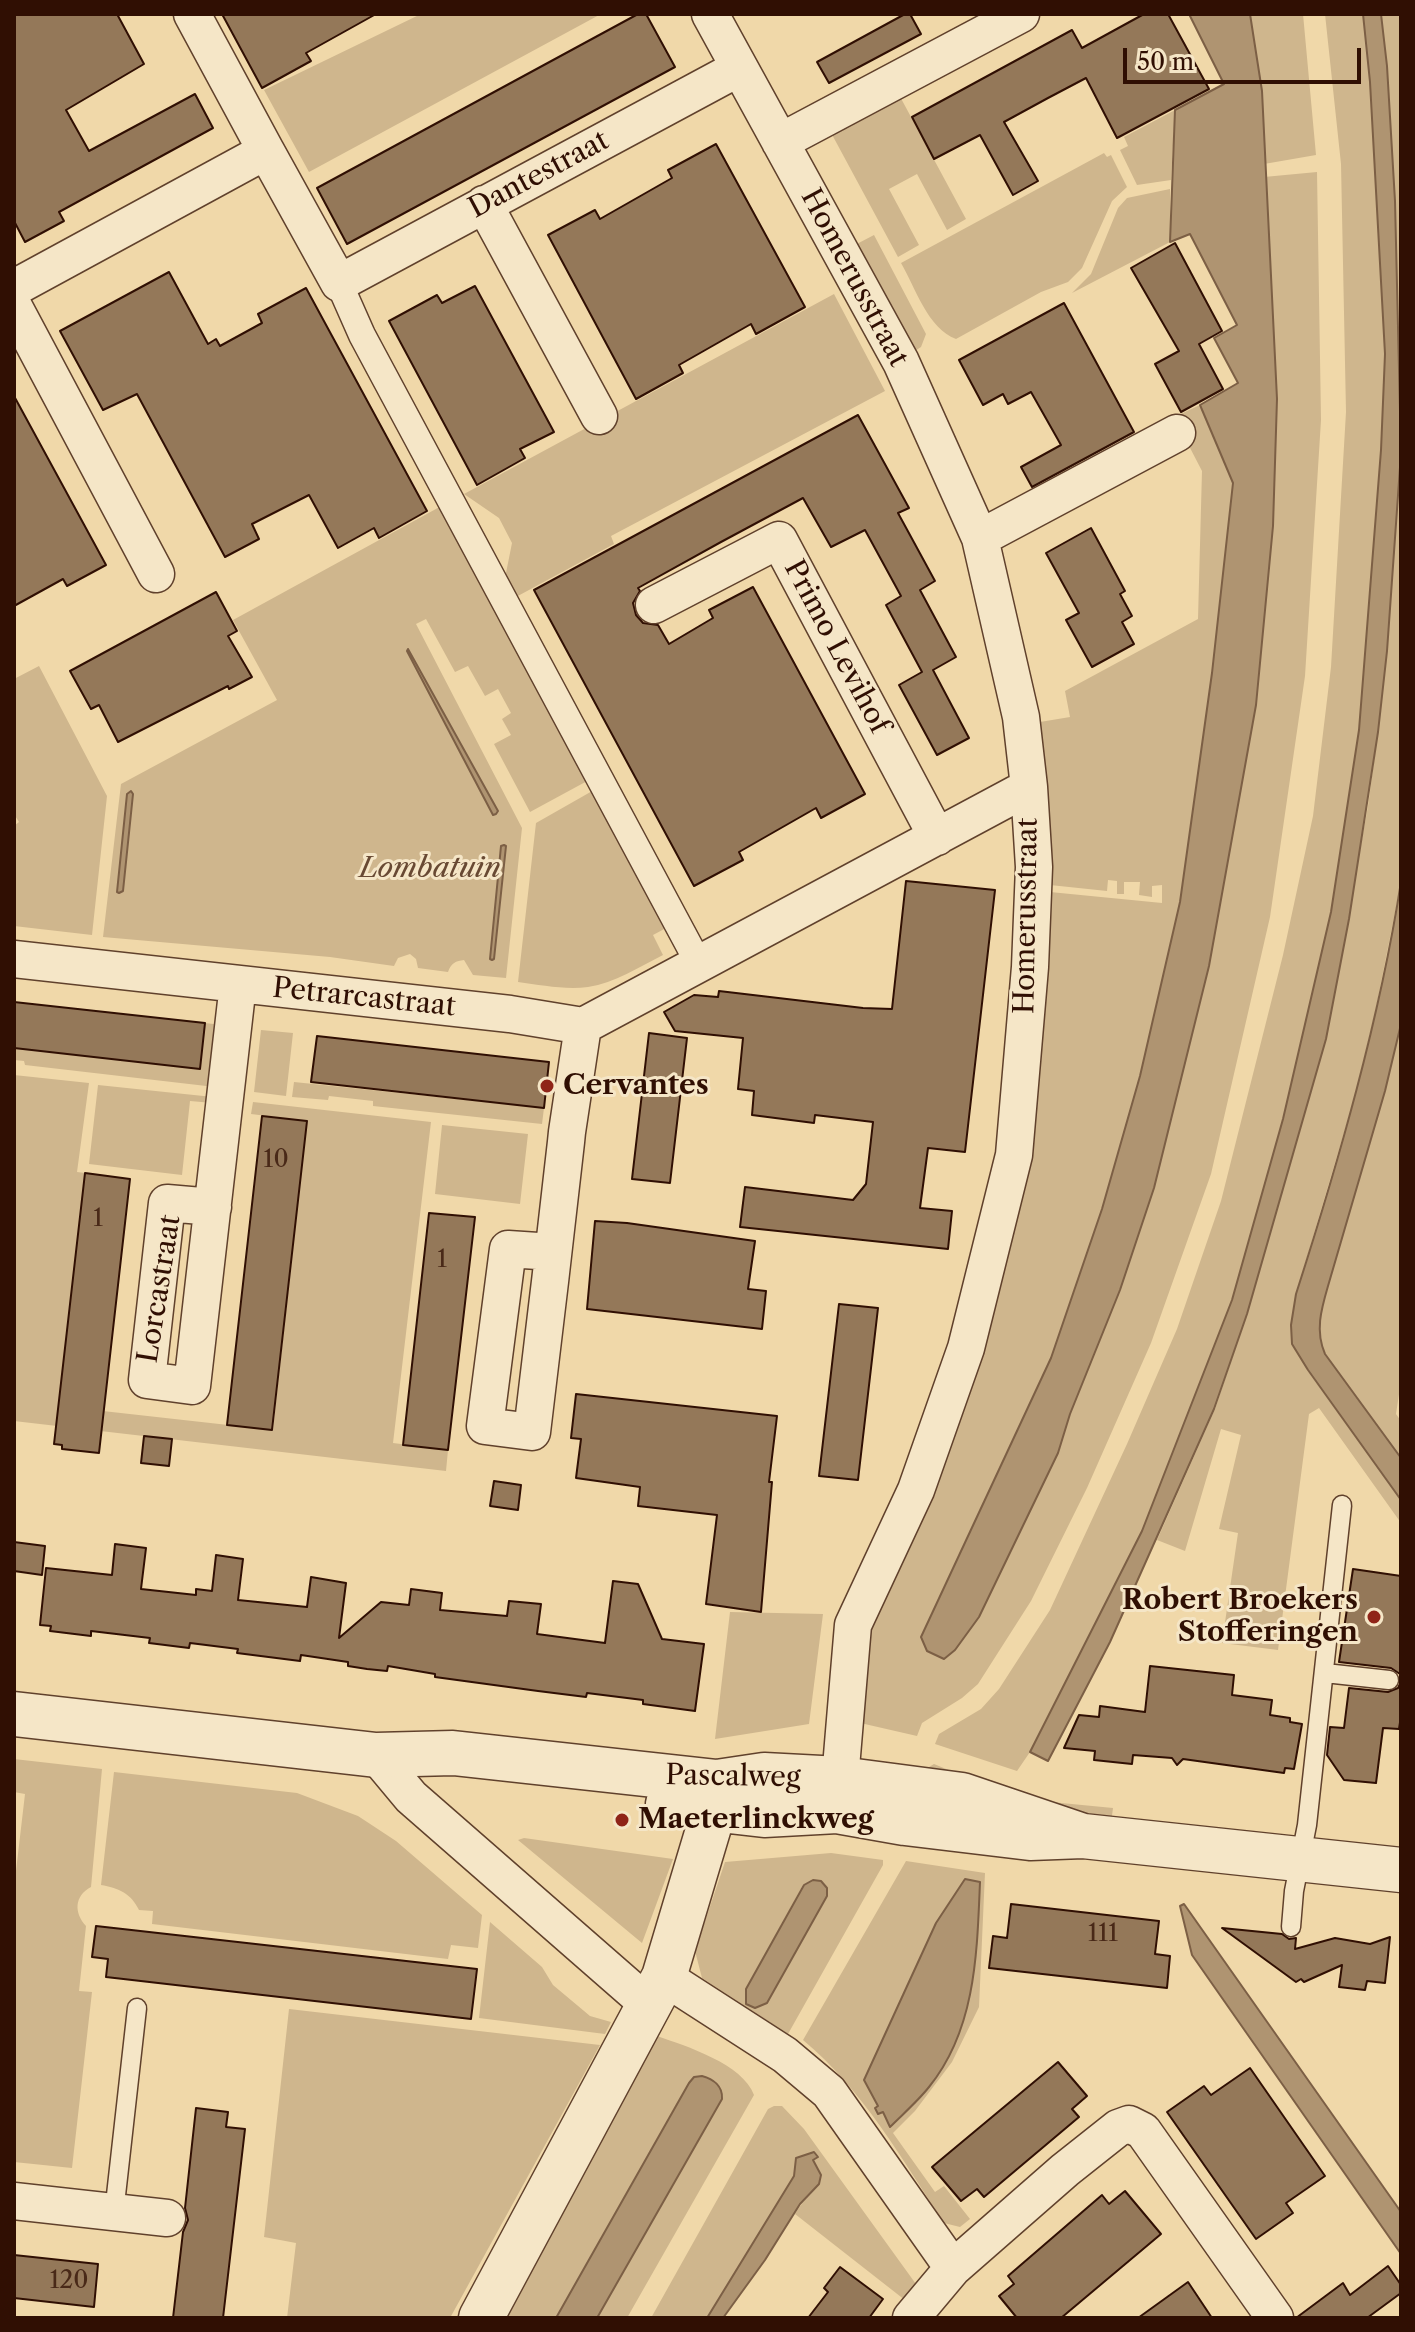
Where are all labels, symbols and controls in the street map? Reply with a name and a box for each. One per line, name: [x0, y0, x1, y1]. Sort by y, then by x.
scale bar: [1127, 32, 1365, 82]
text: 50 m: [1137, 47, 1194, 76]
street label: Dantestraat: [463, 124, 615, 226]
street label: Homerusstraat: [793, 183, 915, 373]
street label: Primo Levihof: [776, 555, 896, 739]
street label: Homerusstraat: [1008, 817, 1046, 1015]
park label: Lombatuin: [359, 852, 501, 886]
street label: Petrarcastraat: [271, 972, 457, 1024]
place label: Cervantes: [563, 1069, 709, 1103]
marker: Cervantes: [538, 1077, 556, 1095]
house number: 10: [263, 1146, 289, 1174]
house number: 1: [93, 1205, 103, 1233]
street label: Lorcastraat: [132, 1213, 188, 1365]
house number: 1: [437, 1246, 447, 1274]
place label: Robert Broekers Stofferingen: [1122, 1584, 1358, 1650]
marker: Robert Broekers Stofferingen: [1365, 1608, 1383, 1626]
street label: Pascalweg: [665, 1759, 801, 1795]
place label: Maeterlinckweg: [638, 1803, 874, 1837]
marker: Maeterlinckweg: [613, 1811, 631, 1829]
house number: 111: [1088, 1920, 1118, 1948]
house number: 120: [49, 2267, 89, 2295]

